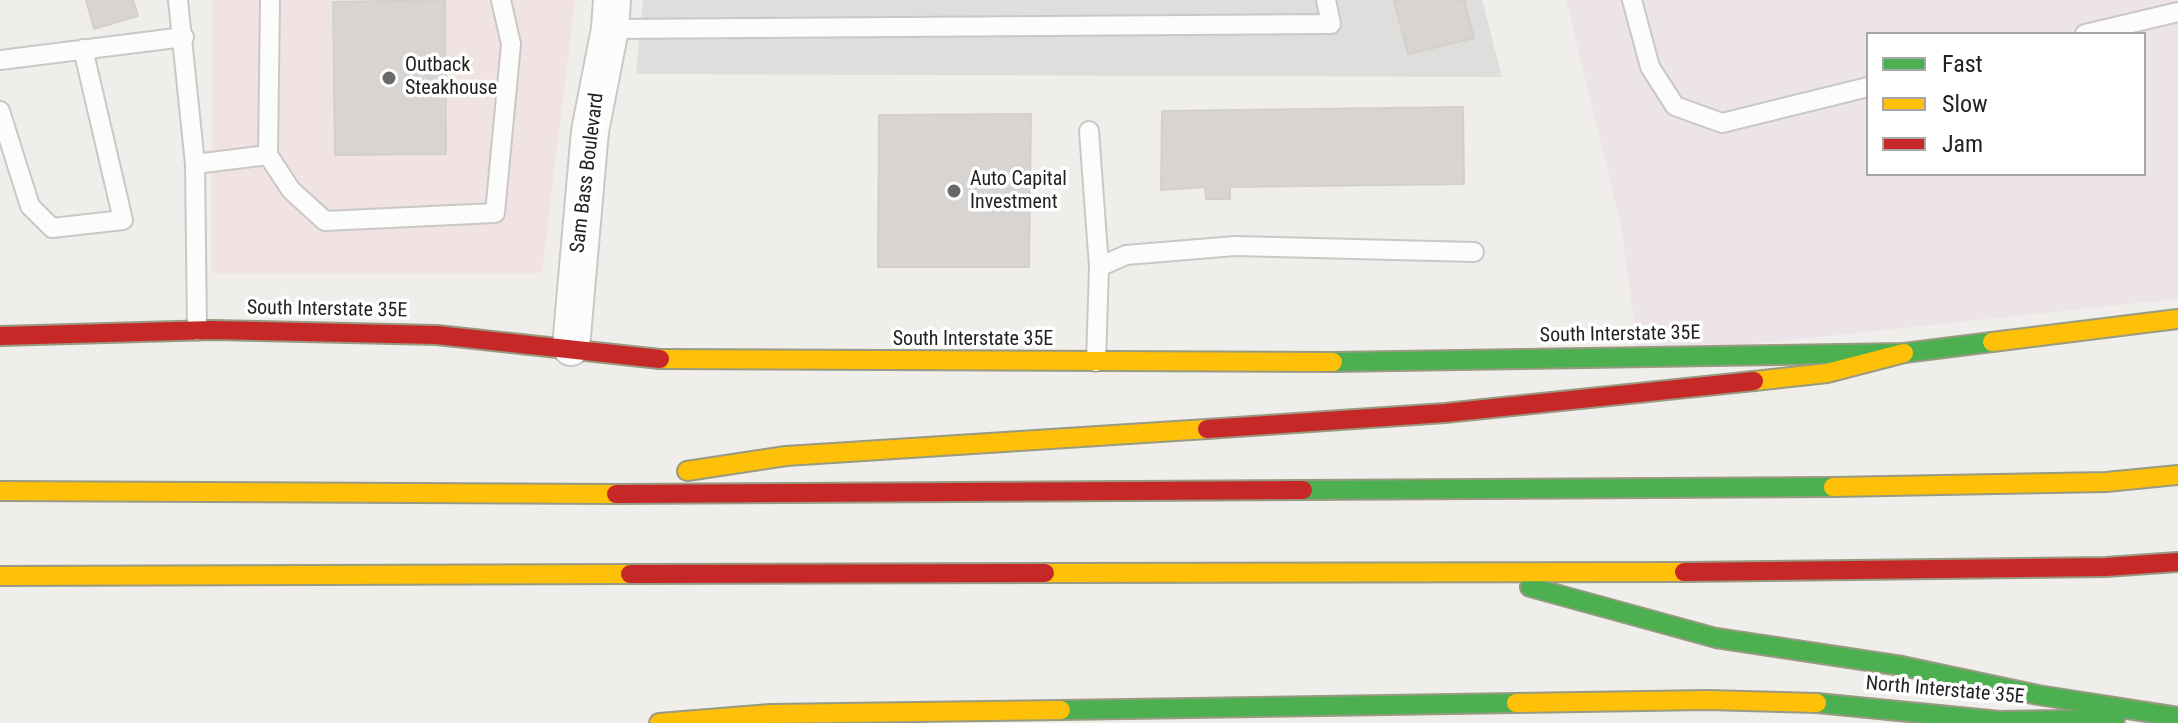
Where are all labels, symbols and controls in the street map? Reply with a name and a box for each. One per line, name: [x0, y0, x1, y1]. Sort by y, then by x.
legend: [1866, 32, 2146, 176]
text: Fast: [1942, 50, 1983, 78]
place label: Outback Steakhouse: [405, 54, 497, 101]
marker: Outback Steakhouse: [380, 69, 398, 87]
text: Slow: [1942, 90, 1988, 118]
street label: Sam Bass Boulevard: [566, 92, 610, 254]
text: Jam: [1942, 130, 1983, 158]
place label: Auto Capital Investment: [970, 168, 1067, 215]
marker: Auto Capital Investment: [945, 182, 963, 200]
street label: South Interstate 35E: [247, 297, 407, 323]
street label: South Interstate 35E: [1540, 322, 1700, 348]
street label: South Interstate 35E: [893, 328, 1053, 352]
street label: North Interstate 35E: [1865, 672, 2025, 710]

